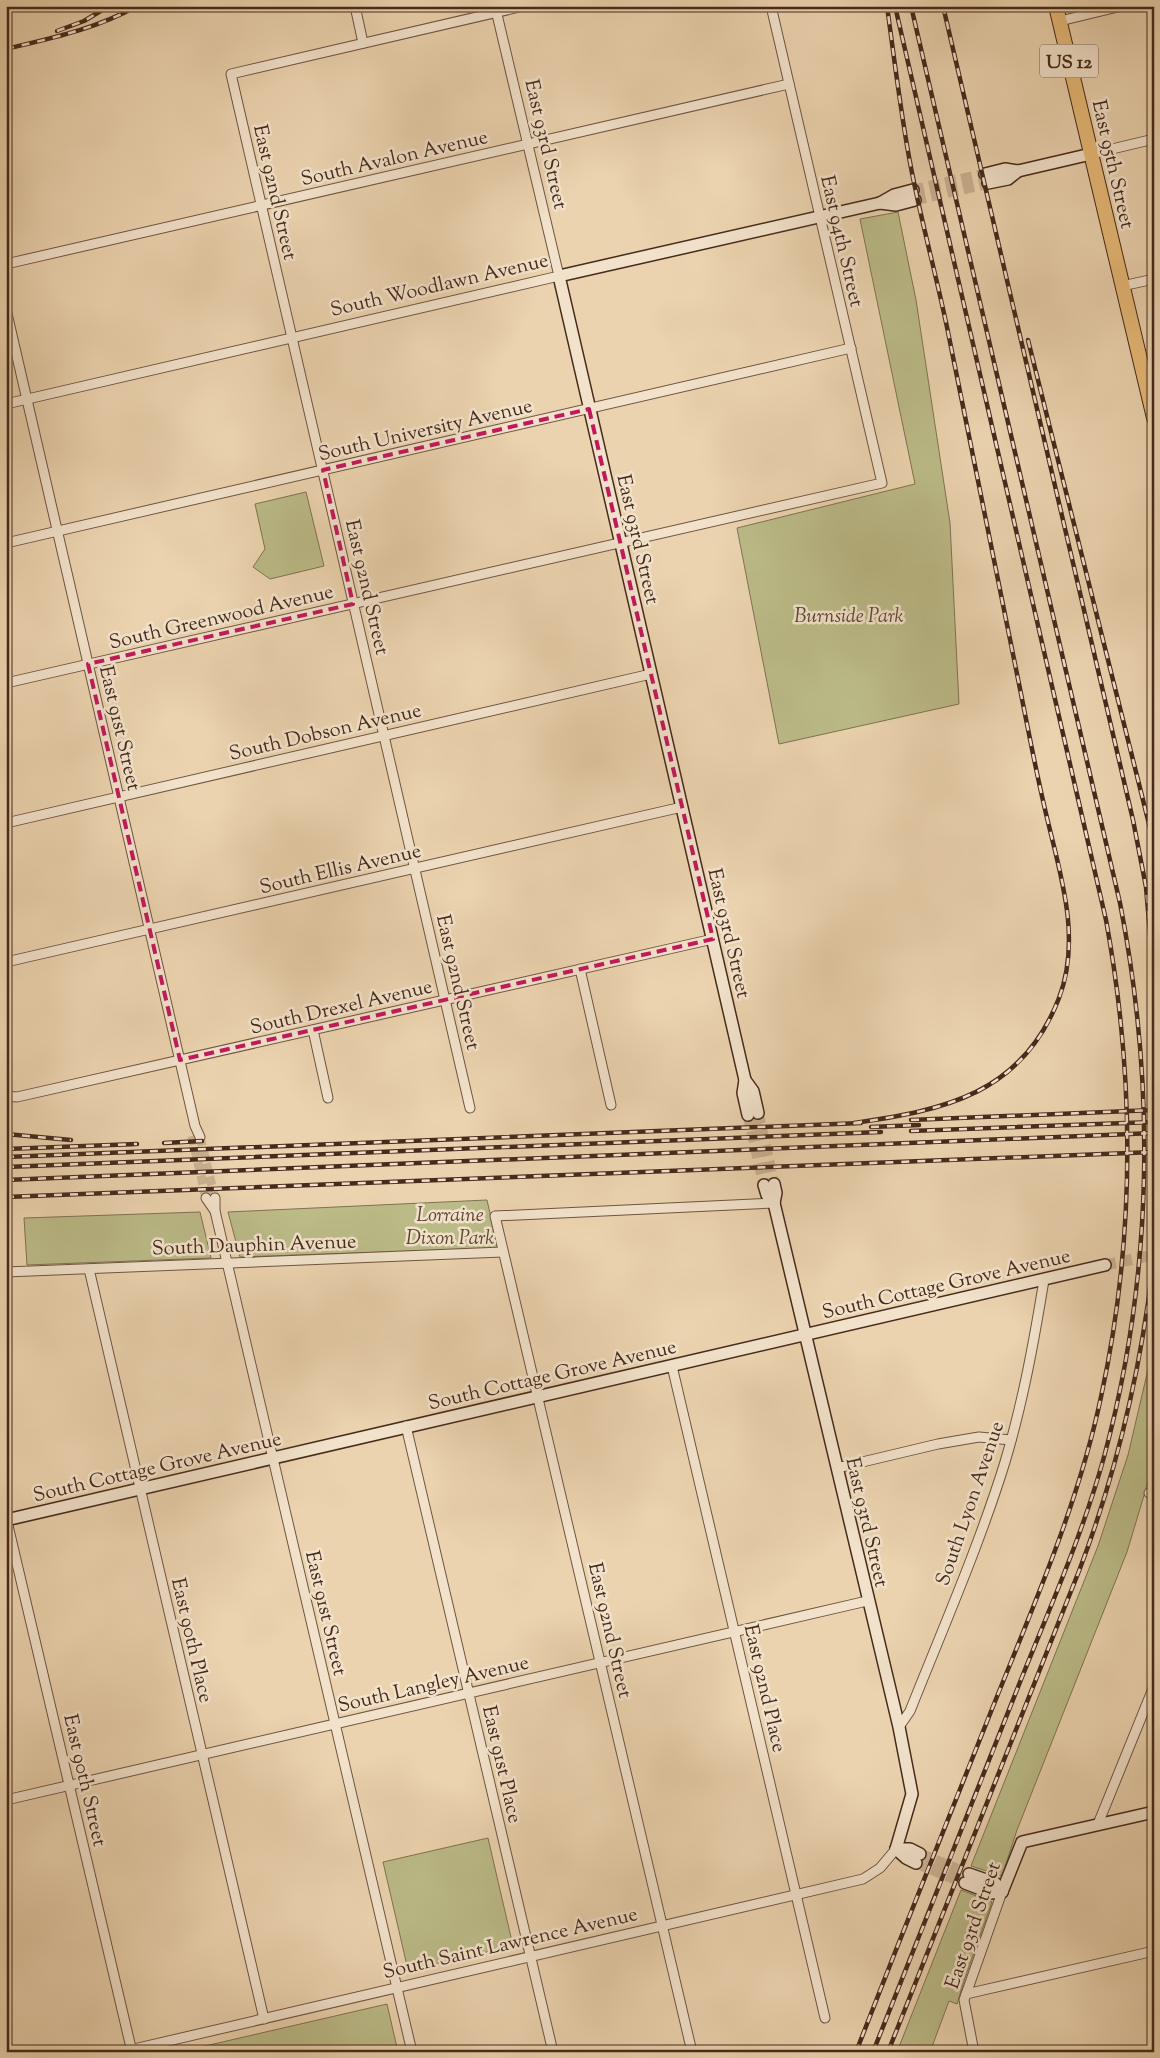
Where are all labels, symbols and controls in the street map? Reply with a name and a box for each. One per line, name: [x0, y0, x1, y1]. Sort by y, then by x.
road number: US 12: [1040, 44, 1098, 78]
street label: East 93rd Street: [516, 77, 574, 213]
street label: East 95th Street: [1083, 97, 1141, 232]
street label: East 92nd Street: [244, 122, 303, 263]
street label: South Avalon Avenue: [298, 124, 491, 195]
street label: East 94th Street: [811, 173, 870, 310]
street label: South Woodlawn Avenue: [328, 247, 551, 326]
street label: South University Avenue: [316, 393, 535, 470]
street label: East 93rd Street: [608, 472, 666, 608]
street label: East 92nd Street: [336, 517, 395, 658]
street label: South Greenwood Avenue: [106, 578, 337, 658]
park label: Burnside Park: [794, 603, 904, 632]
street label: East 91st Street: [90, 663, 147, 794]
street label: South Dobson Avenue: [227, 697, 425, 770]
street label: South Ellis Avenue: [257, 838, 424, 903]
street label: East 93rd Street: [699, 866, 757, 1002]
street label: East 92nd Street: [427, 912, 486, 1053]
street label: South Drexel Avenue: [248, 973, 436, 1044]
park label: Lorraine Dixon Park: [406, 1202, 494, 1254]
street label: South Dauphin Avenue: [151, 1228, 357, 1265]
street label: South Cottage Grove Avenue: [820, 1243, 1074, 1328]
street label: South Cottage Grove Avenue: [426, 1334, 680, 1419]
street label: South Lyon Avenue: [930, 1418, 1013, 1590]
street label: South Cottage Grove Avenue: [31, 1426, 285, 1511]
street label: East 93rd Street: [837, 1455, 895, 1591]
street label: East 91st Street: [296, 1548, 353, 1679]
street label: East 92nd Street: [579, 1560, 638, 1701]
street label: East 90th Place: [162, 1575, 219, 1706]
street label: East 92nd Place: [735, 1622, 792, 1755]
street label: South Langley Avenue: [335, 1649, 532, 1722]
street label: East 91st Place: [473, 1703, 528, 1826]
street label: East 90th Street: [54, 1712, 113, 1850]
street label: East 93rd Street: [939, 1858, 1010, 1993]
street label: South Saint Lawrence Avenue: [380, 1901, 641, 1988]

